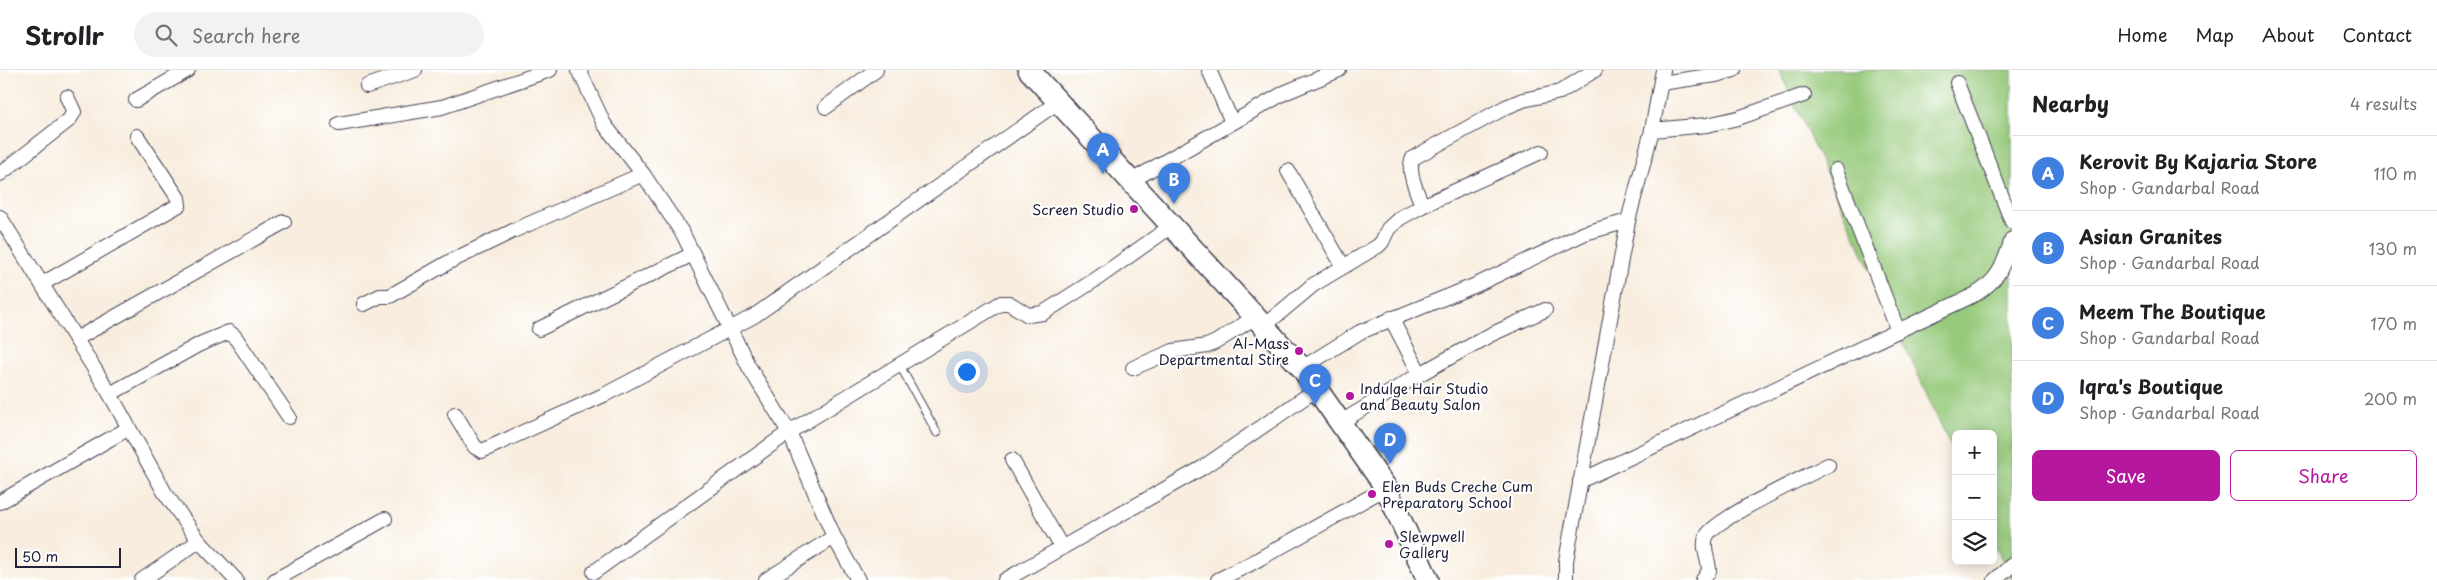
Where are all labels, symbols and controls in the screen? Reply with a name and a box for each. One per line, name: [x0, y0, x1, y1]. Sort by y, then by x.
search box: [134, 12, 484, 57]
text: Strollr: [25, 17, 104, 53]
icon: search: [152, 21, 180, 49]
text: Search here: [192, 21, 301, 49]
text: Home: [2117, 21, 2167, 48]
text: Map: [2195, 21, 2234, 48]
text: About: [2262, 21, 2314, 48]
text: Contact: [2342, 21, 2412, 48]
text: Nearby: [2032, 87, 2109, 119]
text: 4 results: [2350, 91, 2417, 115]
pin: A: [1087, 133, 1119, 174]
text: Kerovit By Kajaria Store: [2079, 147, 2317, 175]
text: A: [2042, 161, 2054, 185]
text: 110 m: [2374, 161, 2417, 185]
pin: B: [1158, 163, 1190, 204]
text: Shop · Gandarbal Road: [2079, 175, 2260, 199]
place label: Screen Studio: [1032, 199, 1124, 220]
marker: Screen Studio: [1128, 203, 1140, 215]
text: Asian Granites: [2079, 222, 2222, 250]
text: B: [2043, 236, 2053, 260]
text: 130 m: [2369, 236, 2417, 260]
text: Shop · Gandarbal Road: [2079, 250, 2260, 274]
text: Meem The Boutique: [2079, 297, 2266, 325]
text: C: [2042, 311, 2054, 335]
text: 170 m: [2371, 311, 2417, 335]
text: Shop · Gandarbal Road: [2079, 325, 2260, 349]
place label: Al-Mass Departmental Stire: [1159, 333, 1289, 370]
marker: Al-Mass Departmental Stire: [1293, 345, 1305, 357]
your location: [954, 359, 980, 385]
pin: C: [1299, 364, 1331, 405]
text: Iqra's Boutique: [2079, 372, 2223, 400]
place label: Indulge Hair Studio and Beauty Salon: [1360, 378, 1488, 415]
text: D: [2042, 386, 2054, 410]
text: 200 m: [2364, 386, 2417, 410]
marker: Indulge Hair Studio and Beauty Salon: [1344, 390, 1356, 402]
text: Shop · Gandarbal Road: [2079, 400, 2260, 424]
pin: D: [1374, 423, 1406, 464]
map controls: [1952, 430, 1997, 565]
button: +: [1952, 430, 1997, 475]
button: Save: [2032, 450, 2220, 501]
button: Share: [2230, 450, 2417, 501]
button: −: [1952, 475, 1997, 520]
place label: Elen Buds Creche Cum Preparatory School: [1382, 476, 1533, 513]
marker: Elen Buds Creche Cum Preparatory School: [1366, 488, 1378, 500]
button: layers: [1952, 520, 1997, 565]
place label: Slewpwell Gallery: [1399, 526, 1465, 563]
marker: Slewpwell Gallery: [1383, 538, 1395, 550]
scale bar: [15, 545, 121, 568]
text: 50 m: [22, 546, 58, 567]

